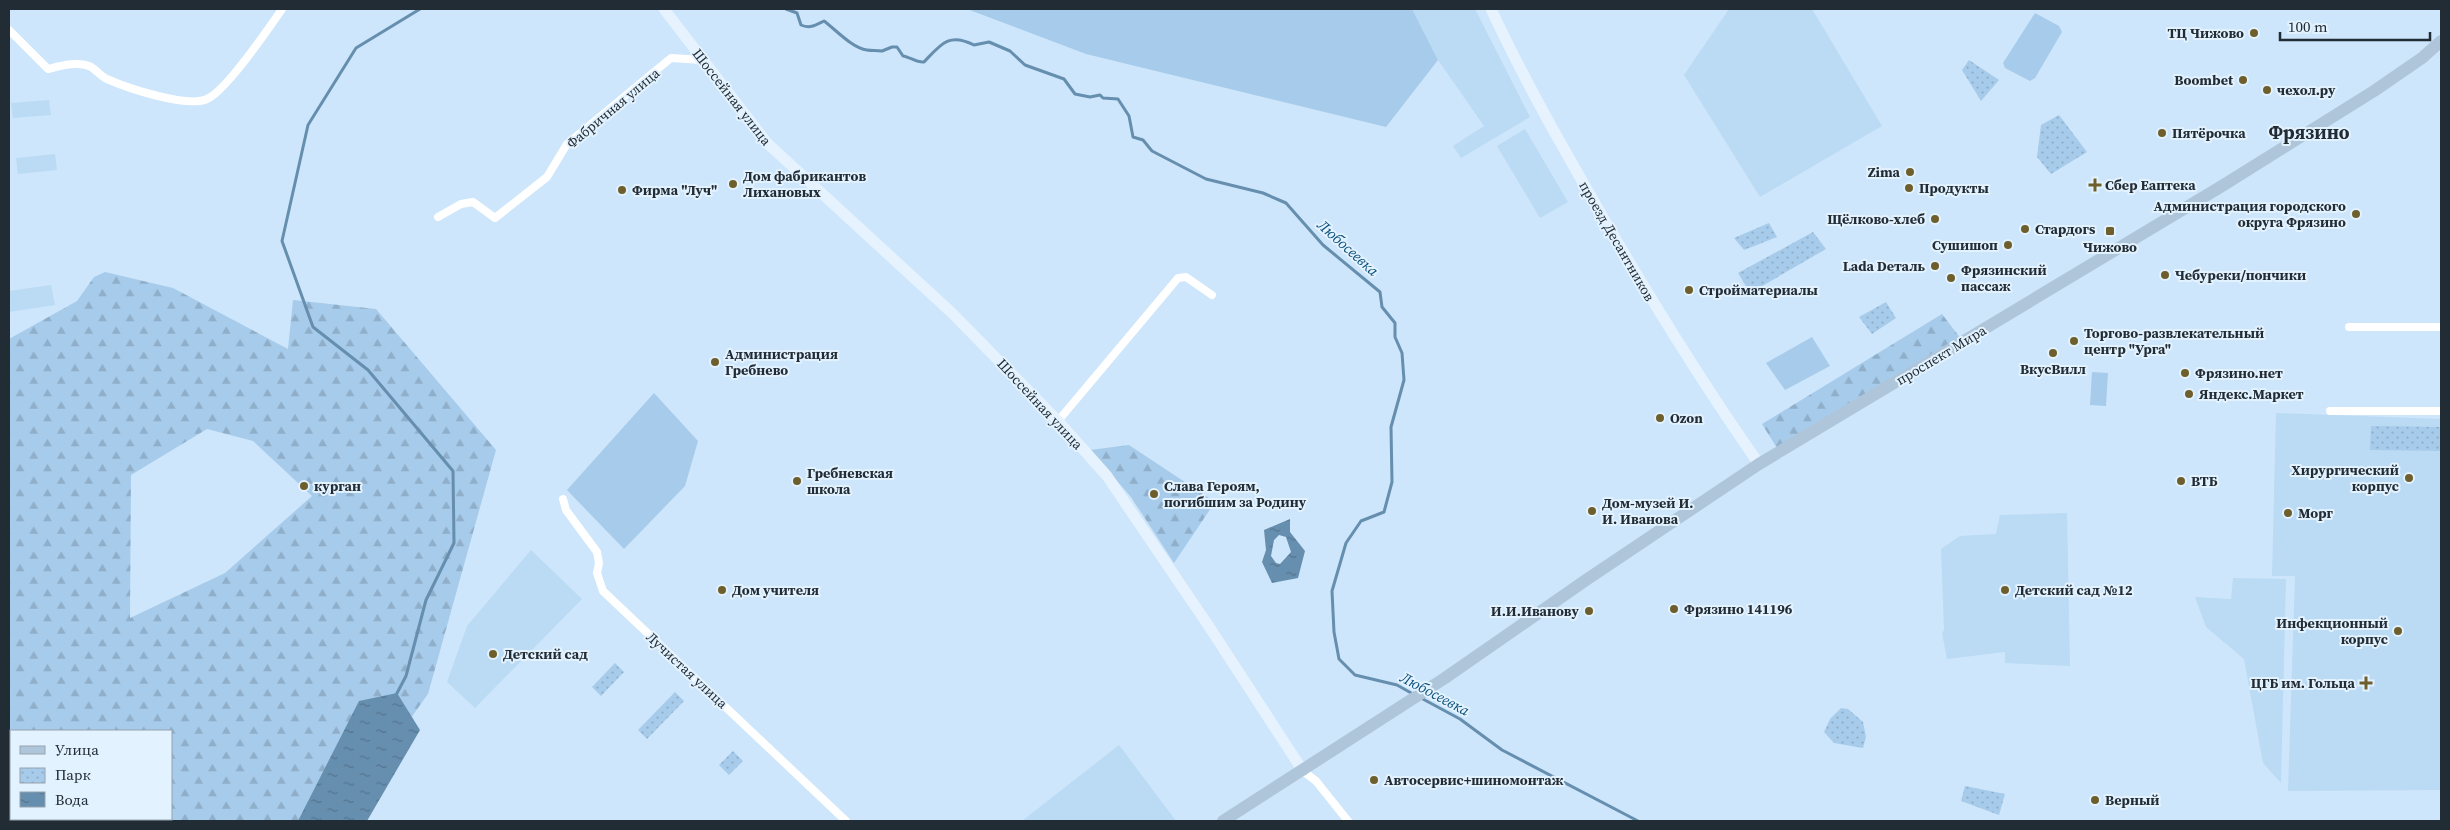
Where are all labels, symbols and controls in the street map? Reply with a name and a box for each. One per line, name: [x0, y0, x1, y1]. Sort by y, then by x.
scale bar: [2280, 10, 2430, 42]
text: 100 m: [2288, 16, 2328, 37]
place label: ТЦ Чижово: [2167, 23, 2244, 43]
marker: ТЦ Чижово: [2248, 27, 2260, 39]
street label: Шоссейная улица: [688, 44, 777, 150]
street label: Фабричная улица: [562, 63, 664, 153]
place label: Boombet: [2174, 70, 2234, 90]
marker: Boombet: [2237, 74, 2249, 86]
place label: чехол.ру: [2277, 80, 2336, 100]
marker: чехол.ру: [2261, 84, 2273, 96]
district label: Фрязино: [2268, 119, 2350, 145]
place label: Пятёрочка: [2172, 123, 2246, 143]
marker: Пятёрочка: [2156, 127, 2168, 139]
place label: Zima: [1868, 162, 1901, 182]
place label: Дом фабрикантов Лихановых: [743, 166, 867, 202]
marker: Zima: [1904, 166, 1916, 178]
place label: Сбер Еаптека: [2105, 175, 2196, 195]
street label: проезд Десантников: [1574, 177, 1660, 305]
marker: Дом фабрикантов Лихановых: [727, 178, 739, 190]
place label: Продукты: [1919, 178, 1989, 198]
marker: Сбер Еаптека: [2089, 179, 2101, 191]
place label: Фирма "Луч": [632, 180, 717, 200]
marker: Продукты: [1903, 182, 1915, 194]
marker: Фирма "Луч": [616, 184, 628, 196]
place label: Администрация городского округа Фрязино: [2154, 196, 2346, 232]
marker: Администрация городского округа Фрязино: [2350, 208, 2362, 220]
place label: Щёлково-хлеб: [1827, 209, 1925, 229]
marker: Щёлково-хлеб: [1929, 213, 1941, 225]
water label: Любосеевка: [1313, 214, 1384, 281]
place label: Стардогs: [2035, 219, 2096, 239]
marker: Стардогs: [2019, 223, 2031, 235]
marker: Чижово: [2104, 225, 2116, 237]
place label: Сушишоп: [1932, 235, 1998, 255]
place label: Чижово: [2083, 237, 2137, 257]
marker: Сушишоп: [2002, 239, 2014, 251]
place label: Lada Dеталь: [1843, 256, 1926, 276]
marker: Lada Dеталь: [1929, 260, 1941, 272]
place label: Фрязинский пассаж: [1961, 260, 2047, 296]
place label: Чебуреки/пончики: [2175, 265, 2306, 285]
marker: Чебуреки/пончики: [2159, 269, 2171, 281]
marker: Фрязинский пассаж: [1945, 272, 1957, 284]
place label: Стройматериалы: [1699, 280, 1818, 300]
marker: Стройматериалы: [1683, 284, 1695, 296]
street label: проспект Мира: [1892, 320, 1991, 390]
place label: Торгово-развлекательный центр "Урга": [2084, 323, 2264, 359]
marker: Торгово-развлекательный центр "Урга": [2068, 335, 2080, 347]
place label: Администрация Гребнево: [725, 344, 838, 380]
marker: ВкусВилл: [2047, 347, 2059, 359]
street label: Шоссейная улица: [992, 354, 1088, 455]
marker: Администрация Гребнево: [709, 356, 721, 368]
place label: ВкусВилл: [2020, 359, 2086, 379]
place label: Фрязино.нет: [2195, 363, 2283, 383]
marker: Фрязино.нет: [2179, 367, 2191, 379]
place label: Яндекс.Маркет: [2199, 384, 2304, 404]
marker: Яндекс.Маркет: [2183, 388, 2195, 400]
place label: Ozon: [1670, 408, 1703, 428]
marker: Ozon: [1654, 412, 1666, 424]
place label: Хирургический корпус: [2291, 460, 2399, 496]
place label: Гребневская школа: [807, 463, 893, 499]
place label: ВТБ: [2191, 471, 2218, 491]
marker: Хирургический корпус: [2403, 472, 2415, 484]
marker: Гребневская школа: [791, 475, 803, 487]
marker: ВТБ: [2175, 475, 2187, 487]
place label: курган: [314, 476, 361, 496]
place label: Слава Героям, погибшим за Родину: [1164, 476, 1307, 512]
marker: курган: [298, 480, 310, 492]
marker: Слава Героям, погибшим за Родину: [1148, 488, 1160, 500]
place label: Дом-музей И. И. Иванова: [1602, 493, 1694, 529]
place label: Морг: [2298, 503, 2333, 523]
marker: Дом-музей И. И. Иванова: [1586, 505, 1598, 517]
marker: Морг: [2282, 507, 2294, 519]
place label: Дом учителя: [732, 580, 819, 600]
place label: Детский сад №12: [2015, 580, 2133, 600]
marker: Дом учителя: [716, 584, 728, 596]
marker: Детский сад №12: [1999, 584, 2011, 596]
place label: Фрязино 141196: [1684, 599, 1793, 619]
place label: И.И.Иванову: [1491, 601, 1580, 621]
marker: Фрязино 141196: [1668, 603, 1680, 615]
marker: И.И.Иванову: [1583, 605, 1595, 617]
place label: Инфекционный корпус: [2276, 613, 2388, 649]
marker: Инфекционный корпус: [2392, 625, 2404, 637]
street label: Лучистая улица: [642, 627, 733, 714]
place label: Детский сад: [503, 644, 588, 664]
marker: Детский сад: [487, 648, 499, 660]
water label: Любосеевка: [1396, 666, 1474, 721]
place label: ЦГБ им. Гольца: [2251, 673, 2356, 693]
marker: ЦГБ им. Гольца: [2359, 676, 2373, 690]
legend: [10, 730, 172, 820]
text: Улица: [55, 739, 99, 760]
text: Парк: [55, 764, 91, 785]
place label: Автосервис+шиномонтаж: [1384, 770, 1564, 790]
marker: Автосервис+шиномонтаж: [1368, 774, 1380, 786]
text: Вода: [55, 789, 89, 810]
place label: Верный: [2105, 790, 2159, 810]
marker: Верный: [2089, 794, 2101, 806]

